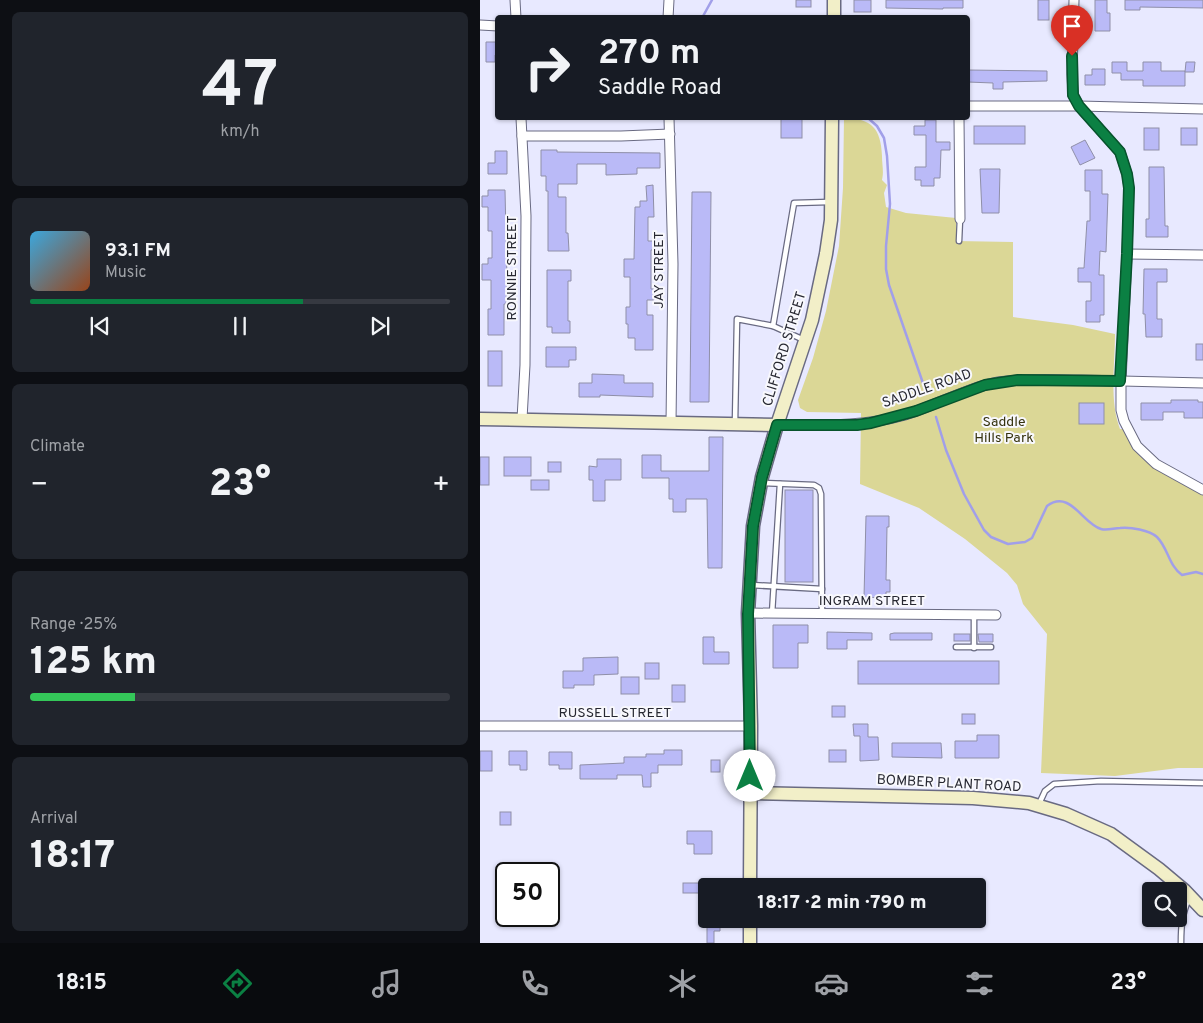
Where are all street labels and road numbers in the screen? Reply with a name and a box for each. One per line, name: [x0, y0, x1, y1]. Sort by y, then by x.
street label: RONNIE STREET: [504, 215, 521, 321]
street label: JAY STREET: [651, 231, 668, 309]
street label: CLIFFORD STREET: [759, 290, 811, 408]
street label: SADDLE ROAD: [880, 366, 974, 412]
street label: INGRAM STREET: [819, 593, 925, 610]
street label: RUSSELL STREET: [559, 705, 671, 722]
street label: BOMBER PLANT ROAD: [876, 772, 1022, 796]

